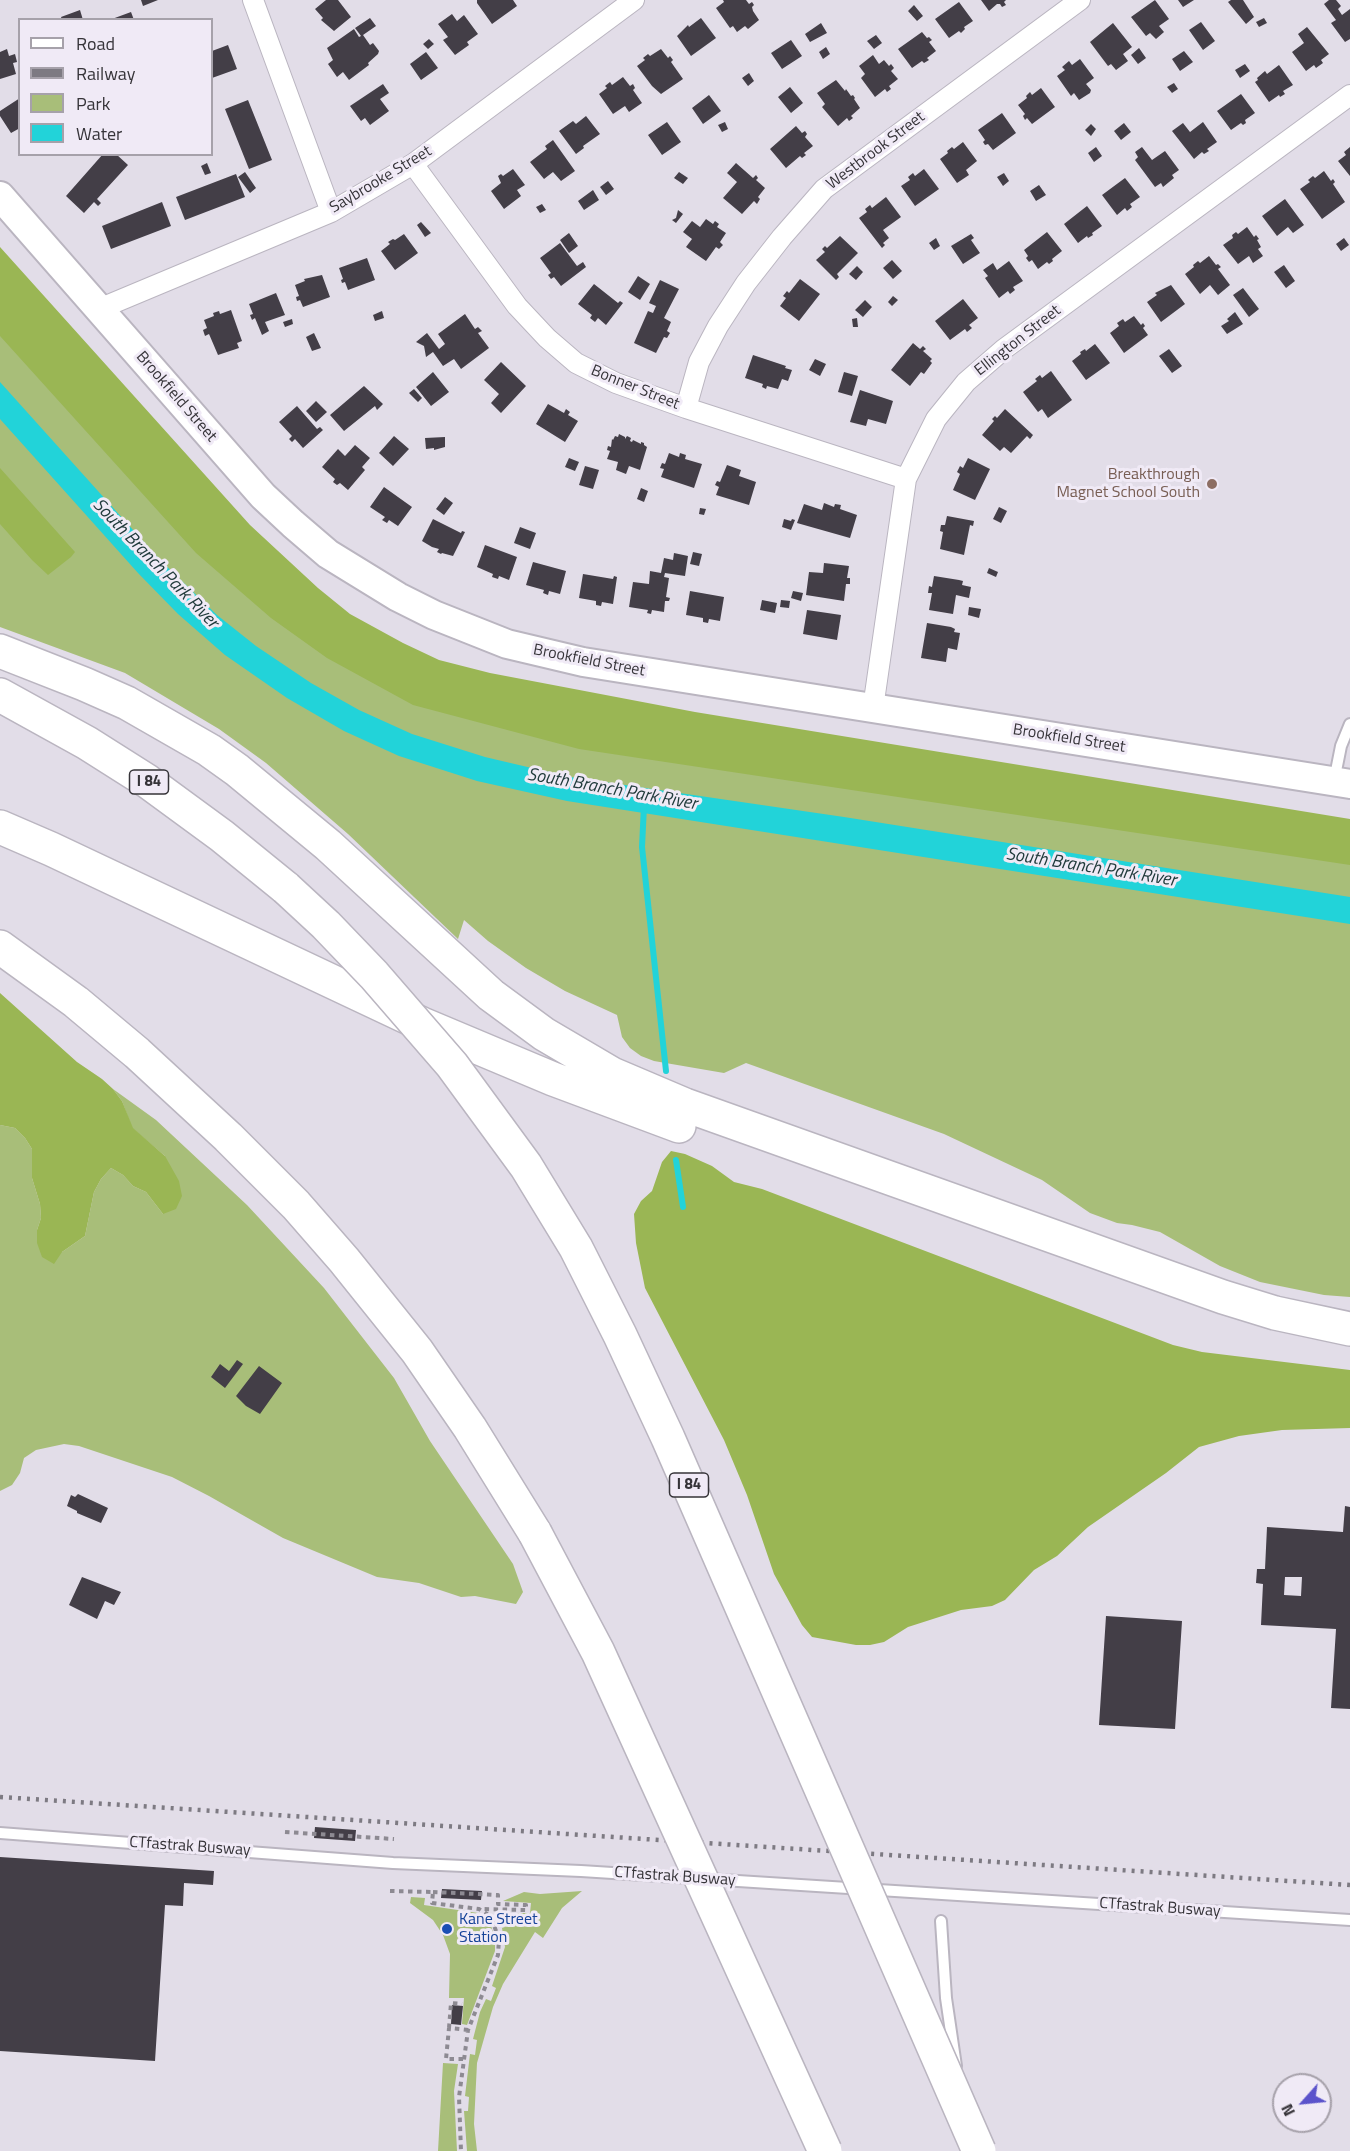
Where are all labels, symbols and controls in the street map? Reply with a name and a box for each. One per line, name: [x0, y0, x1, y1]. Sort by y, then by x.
legend: [18, 18, 213, 156]
text: Road: [76, 30, 115, 57]
text: Railway: [76, 60, 135, 87]
text: Park: [76, 90, 110, 117]
street label: Westbrook Street: [823, 108, 929, 194]
text: Water: [76, 120, 122, 147]
street label: Saybrooke Street: [327, 142, 435, 218]
street label: Ellington Street: [971, 301, 1065, 381]
street label: Brookfield Street: [131, 348, 221, 446]
street label: Bonner Street: [588, 362, 682, 414]
place label: Breakthrough Magnet School South: [1056, 465, 1200, 503]
marker: Breakthrough Magnet School South: [1205, 477, 1219, 491]
water label: South Branch Park River: [88, 495, 222, 633]
street label: Brookfield Street: [531, 641, 647, 681]
street label: Brookfield Street: [1011, 721, 1127, 757]
water label: South Branch Park River: [526, 764, 698, 816]
road number: I 84: [130, 770, 168, 794]
water label: South Branch Park River: [1004, 844, 1178, 892]
road number: I 84: [670, 1473, 708, 1497]
street label: CTfastrak Busway: [129, 1833, 251, 1861]
street label: CTfastrak Busway: [614, 1863, 736, 1891]
street label: CTfastrak Busway: [1099, 1894, 1221, 1922]
place label: Kane Street Station: [459, 1910, 538, 1948]
marker: Kane Street Station: [440, 1922, 454, 1936]
north arrow: [1272, 2073, 1332, 2133]
text: N: [1275, 2100, 1301, 2121]

